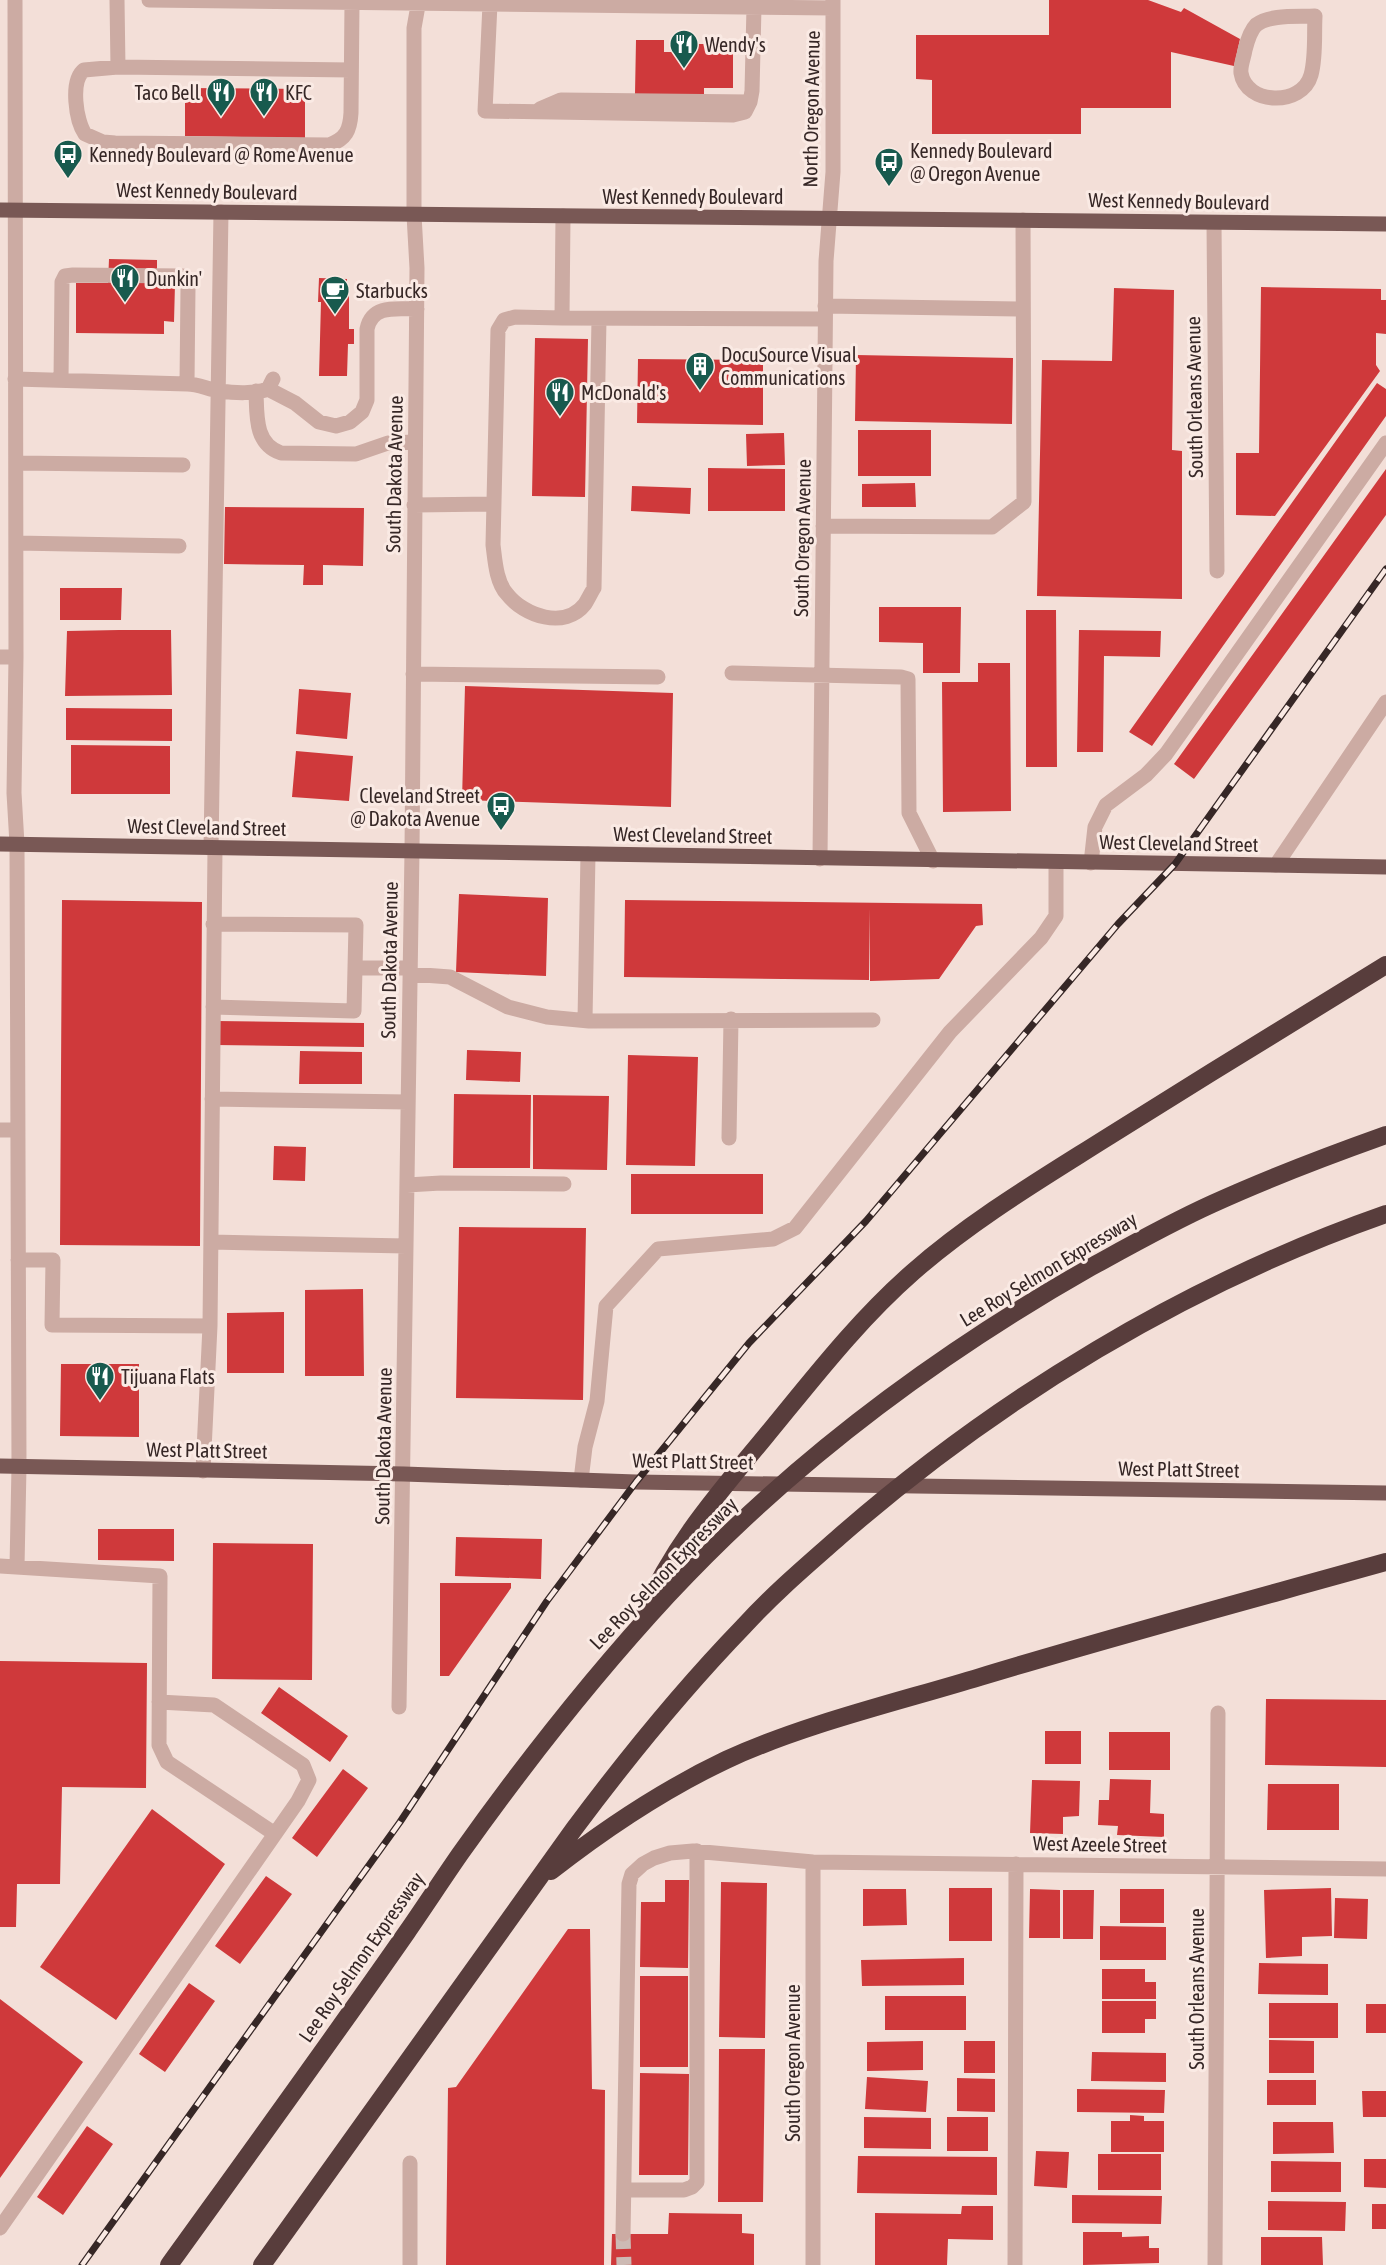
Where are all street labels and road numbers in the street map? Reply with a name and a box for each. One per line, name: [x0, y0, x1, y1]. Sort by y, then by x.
street label: North Oregon Avenue: [798, 30, 824, 188]
street label: West Kennedy Boulevard: [116, 178, 298, 204]
street label: West Kennedy Boulevard: [602, 185, 784, 208]
street label: West Kennedy Boulevard: [1088, 188, 1270, 214]
street label: South Orleans Avenue: [1181, 316, 1207, 478]
street label: South Dakota Avenue: [381, 395, 407, 553]
street label: South Oregon Avenue: [789, 459, 815, 617]
street label: West Cleveland Street: [127, 814, 287, 840]
street label: West Cleveland Street: [613, 822, 773, 848]
street label: West Cleveland Street: [1099, 830, 1259, 856]
street label: South Dakota Avenue: [376, 881, 402, 1039]
street label: Lee Roy Selmon Expressway: [955, 1207, 1141, 1331]
street label: South Dakota Avenue: [370, 1367, 396, 1525]
street label: West Platt Street: [146, 1437, 268, 1463]
street label: West Platt Street: [632, 1448, 754, 1474]
street label: West Platt Street: [1118, 1456, 1240, 1482]
street label: Lee Roy Selmon Expressway: [584, 1492, 742, 1654]
street label: West Azeele Street: [1033, 1831, 1168, 1857]
street label: Lee Roy Selmon Expressway: [294, 1868, 428, 2046]
street label: South Orleans Avenue: [1185, 1908, 1208, 2070]
street label: South Oregon Avenue: [781, 1984, 804, 2142]

